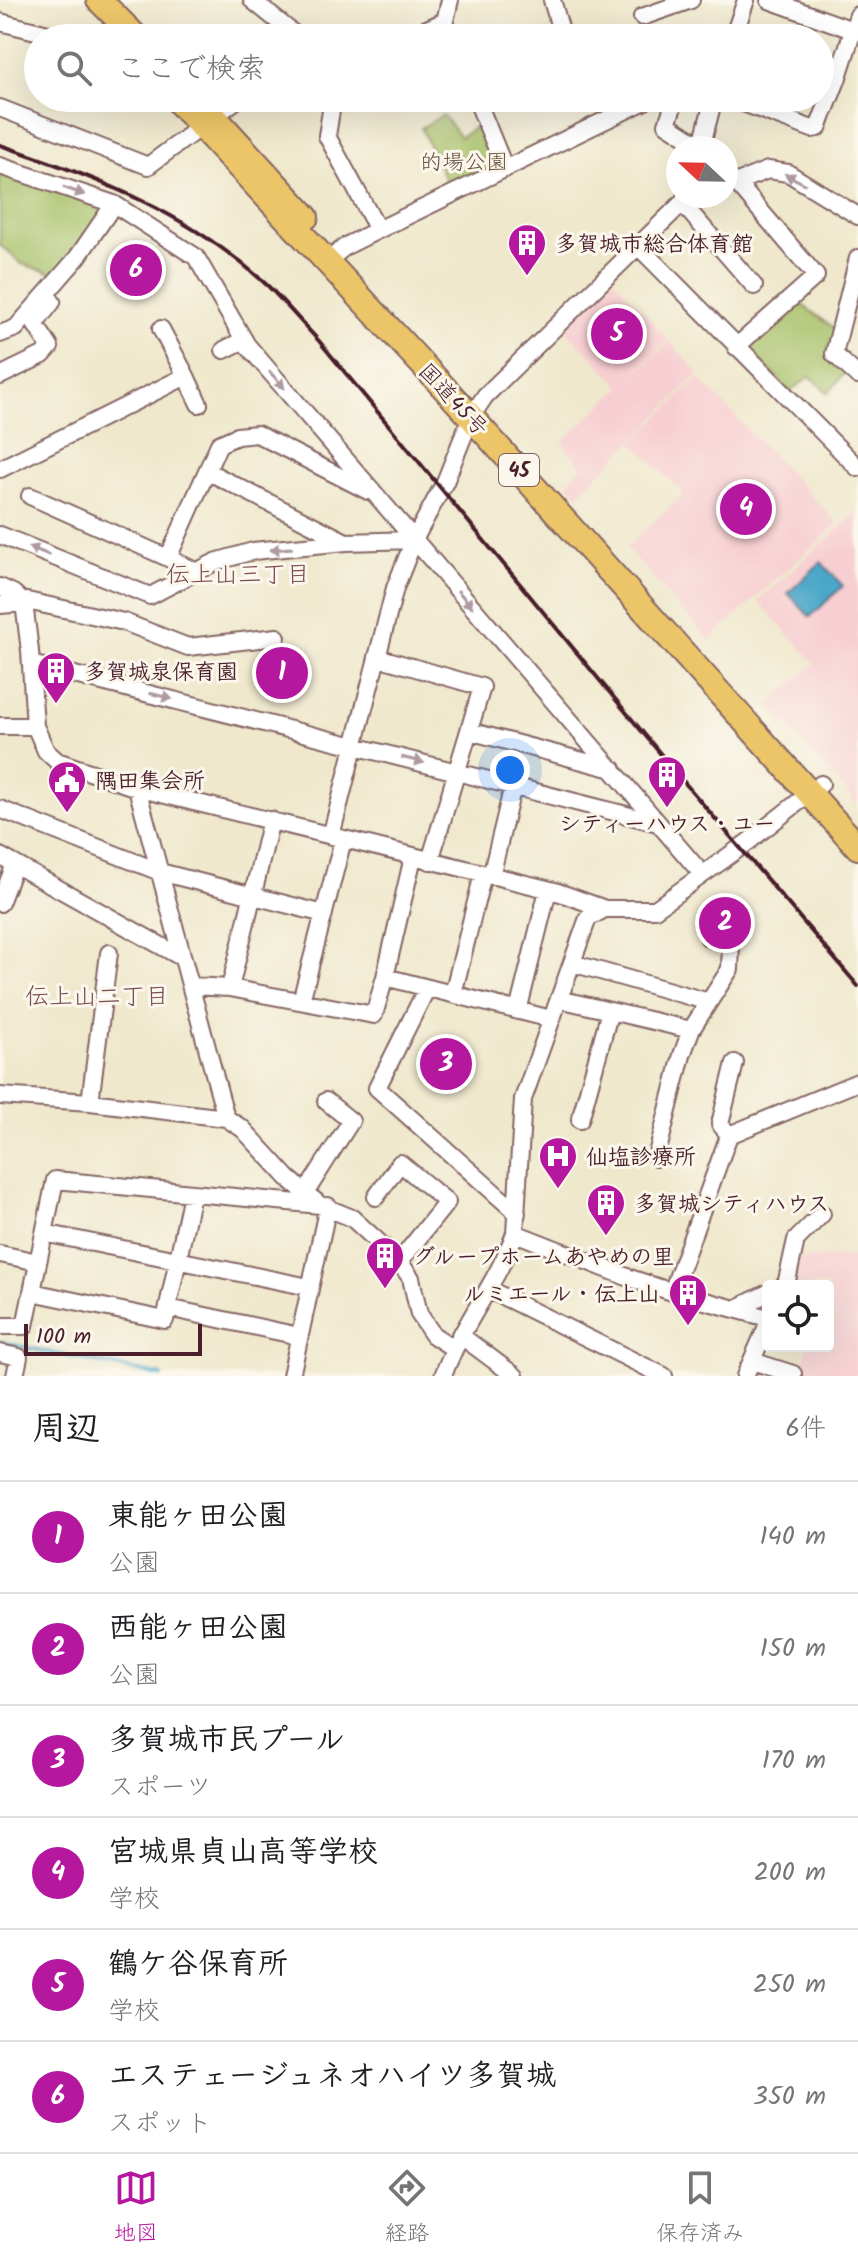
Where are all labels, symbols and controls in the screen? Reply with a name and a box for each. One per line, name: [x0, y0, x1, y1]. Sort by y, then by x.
search box: [24, 24, 834, 112]
icon: search: [52, 46, 96, 90]
text: ここで検索: [116, 46, 266, 94]
north arrow: [666, 136, 738, 208]
park label: 的場公園: [420, 146, 508, 181]
one-way arrow: [783, 172, 806, 185]
one-way arrow: [62, 185, 86, 197]
building icon: 多賀城市総合体育館: [506, 222, 548, 277]
place label: 多賀城市総合体育館: [555, 228, 753, 263]
pin: 6: [110, 240, 162, 300]
pin: 5: [591, 304, 643, 364]
street label: 国道45号: [409, 356, 496, 446]
one-way arrow: [268, 371, 286, 390]
road number: 45: [499, 454, 539, 486]
pin: 4: [720, 479, 772, 539]
one-way arrow: [268, 543, 293, 556]
one-way arrow: [27, 544, 51, 557]
district label: 伝上山三丁目: [166, 556, 310, 595]
one-way arrow: [456, 590, 474, 609]
pin: 1: [256, 643, 308, 703]
building icon: 多賀城泉保育園: [35, 650, 77, 705]
place label: 多賀城泉保育園: [84, 656, 238, 691]
one-way arrow: [149, 691, 174, 703]
your location: [490, 750, 530, 790]
building icon: シティーハウス・ユー: [646, 754, 688, 809]
one-way arrow: [401, 755, 426, 767]
public building icon: 隅田集会所: [46, 759, 88, 814]
place label: 隅田集会所: [95, 765, 205, 800]
place label: シティーハウス・ユー: [559, 808, 775, 843]
pin: 2: [699, 893, 751, 953]
district label: 伝上山二丁目: [25, 978, 169, 1017]
pin: 3: [420, 1034, 472, 1094]
hospital icon: 仙塩診療所: [537, 1135, 579, 1190]
place label: 仙塩診療所: [586, 1141, 696, 1176]
building icon: 多賀城シティハウス: [585, 1182, 627, 1237]
place label: 多賀城シティハウス: [634, 1188, 829, 1223]
building icon: グループホームあやめの里: [364, 1235, 406, 1290]
place label: グループホームあやめの里: [413, 1241, 674, 1276]
building icon: ルミエール・伝上山: [667, 1272, 709, 1327]
place label: ルミエール・伝上山: [463, 1278, 660, 1313]
map controls: [762, 1280, 834, 1352]
button: locate: [762, 1280, 834, 1352]
scale bar: [24, 1320, 202, 1356]
text: 100 m: [36, 1320, 91, 1355]
text: 周辺: [32, 1403, 100, 1457]
text: 6件: [786, 1408, 826, 1450]
text: 東能ヶ田公園: [108, 1493, 288, 1541]
text: 1: [54, 1516, 62, 1558]
text: 140 m: [759, 1516, 826, 1558]
text: 公園: [108, 1543, 160, 1585]
text: 西能ヶ田公園: [108, 1605, 288, 1653]
text: 2: [50, 1628, 66, 1670]
text: 150 m: [760, 1628, 826, 1670]
text: 公園: [108, 1655, 160, 1697]
text: 多賀城市民プール: [108, 1717, 345, 1765]
text: 3: [51, 1740, 65, 1782]
text: 170 m: [762, 1740, 826, 1782]
text: スポーツ: [108, 1767, 211, 1809]
text: 宮城県貞山高等学校: [108, 1829, 378, 1877]
text: 4: [51, 1852, 65, 1894]
text: 200 m: [754, 1852, 826, 1894]
text: 学校: [108, 1879, 160, 1921]
text: 鶴ケ谷保育所: [108, 1941, 288, 1989]
text: 5: [51, 1964, 65, 2006]
text: 250 m: [753, 1964, 826, 2006]
text: 学校: [108, 1991, 160, 2033]
text: エステェージュネオハイツ多賀城: [108, 2053, 556, 2101]
text: 6: [51, 2076, 65, 2118]
text: 350 m: [753, 2076, 826, 2118]
text: スポット: [108, 2103, 212, 2145]
tab: 地図: [114, 2166, 158, 2252]
tab: 経路: [385, 2166, 429, 2252]
tab: 保存済み: [656, 2166, 744, 2252]

